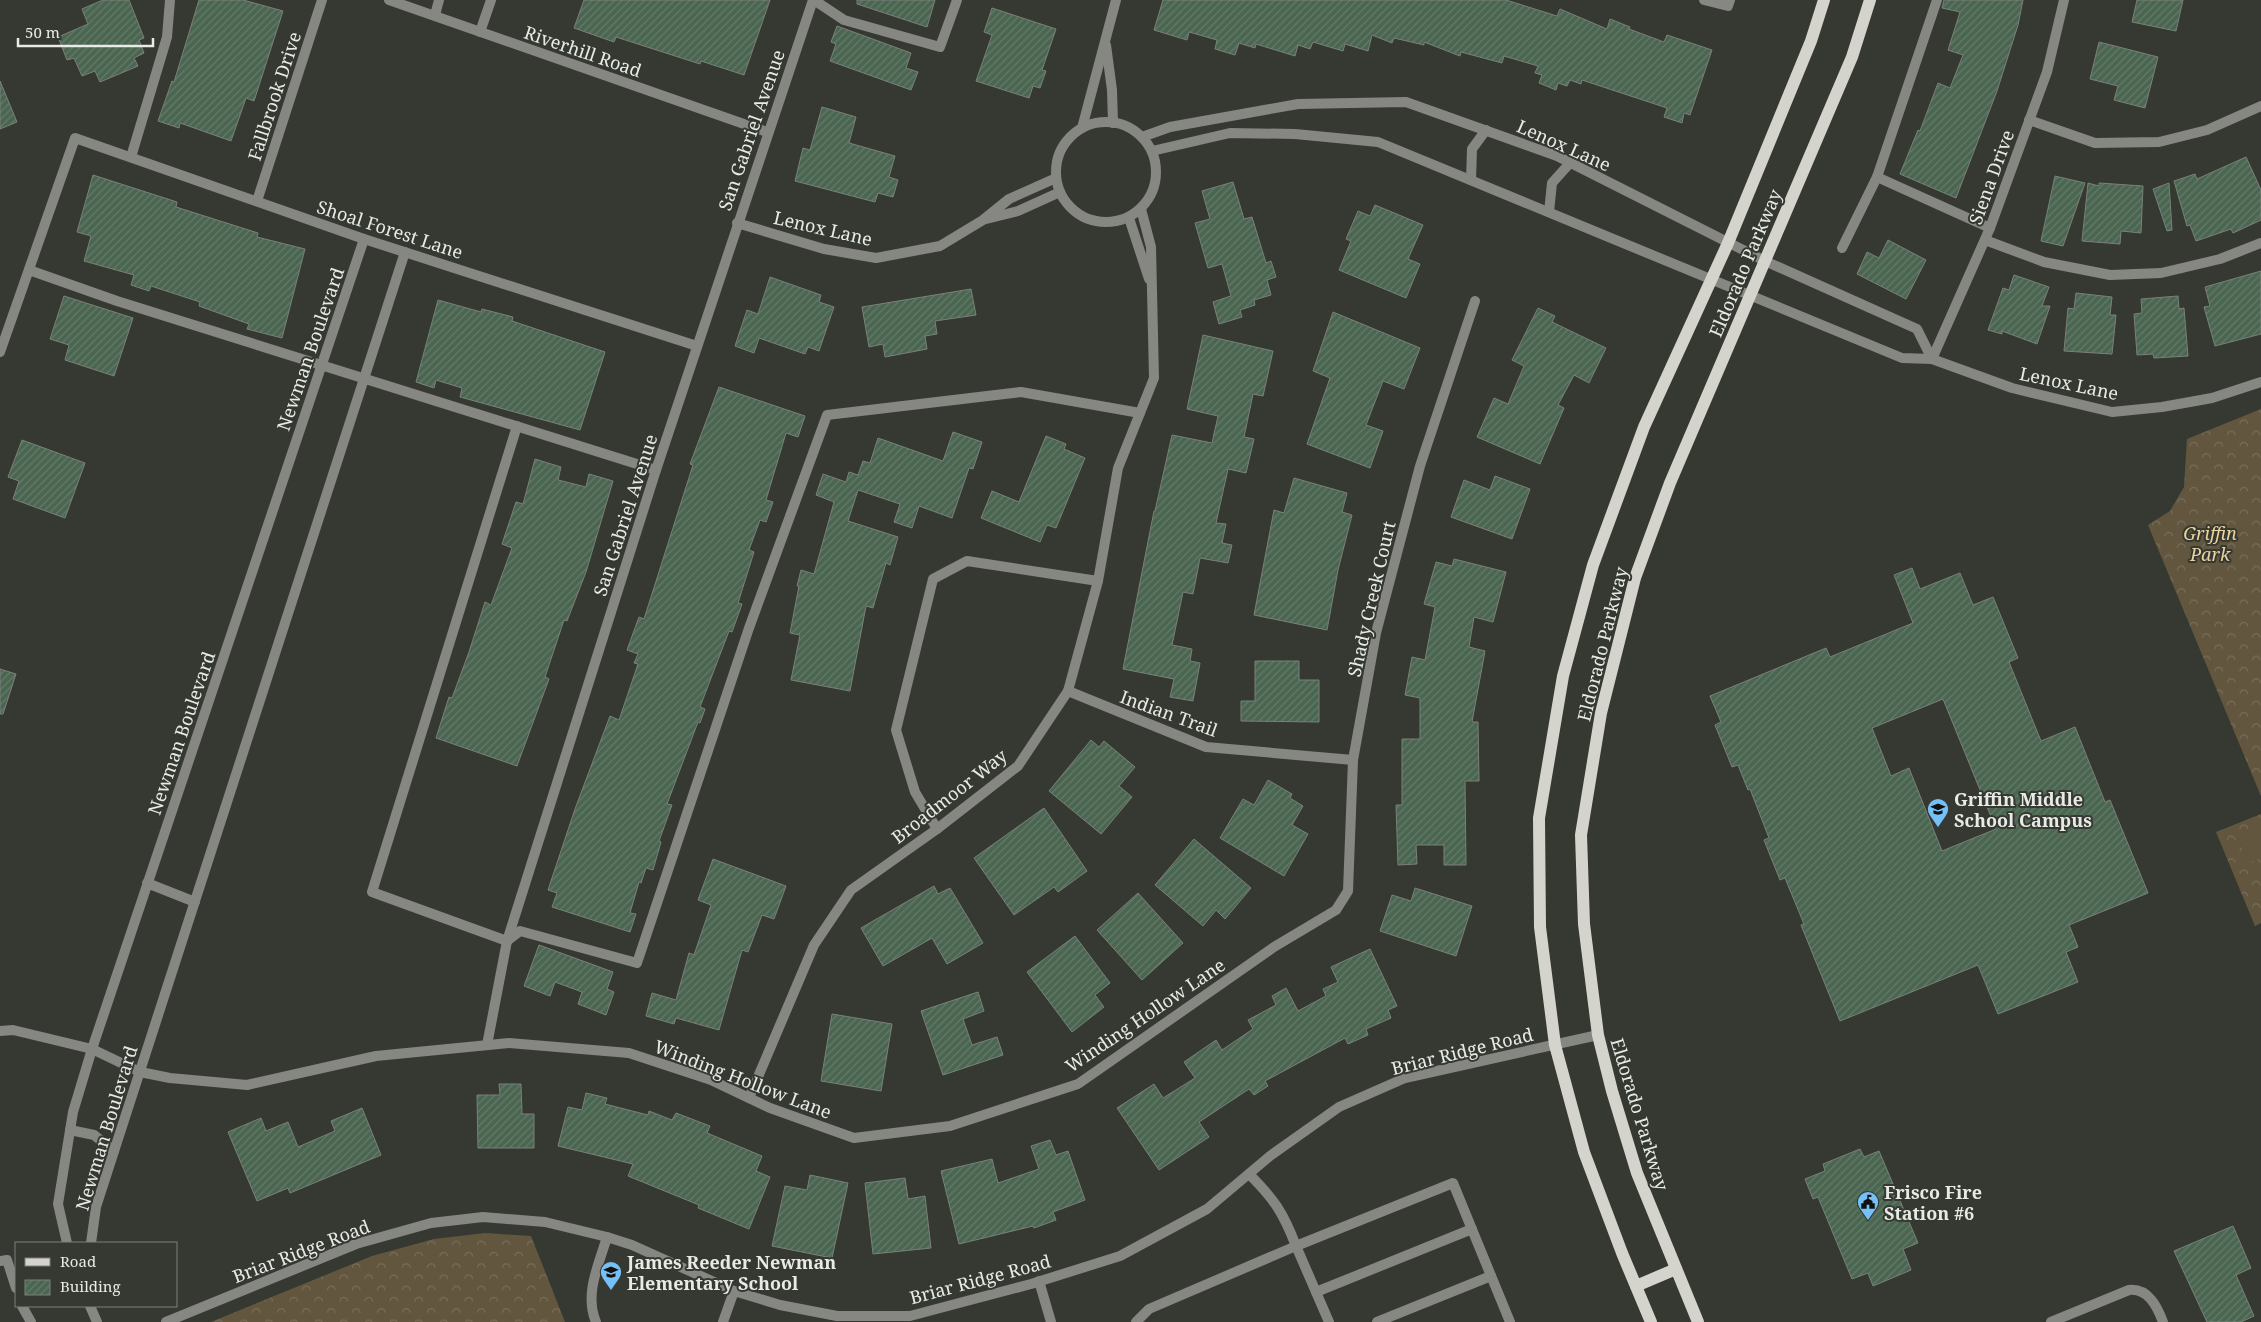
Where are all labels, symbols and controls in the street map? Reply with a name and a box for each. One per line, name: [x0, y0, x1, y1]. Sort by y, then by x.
scale bar: [18, 15, 152, 47]
street label: Riverhill Road: [521, 20, 645, 82]
text: 50 m: [25, 22, 60, 42]
street label: Fallbrook Drive: [242, 29, 306, 163]
street label: San Gabriel Avenue: [712, 46, 790, 214]
street label: Lenox Lane: [1513, 114, 1615, 176]
street label: Siena Drive: [1963, 126, 2019, 228]
street label: Eldorado Parkway: [1703, 185, 1787, 340]
street label: Shoal Forest Lane: [314, 194, 466, 264]
street label: Lenox Lane: [771, 205, 875, 251]
street label: Newman Boulevard: [271, 264, 349, 434]
street label: Lenox Lane: [2017, 361, 2121, 405]
street label: San Gabriel Avenue: [588, 431, 662, 599]
street label: Shady Creek Court: [1341, 519, 1401, 679]
park label: Griffin Park: [2183, 521, 2237, 566]
street label: Eldorado Parkway: [1571, 564, 1633, 724]
street label: Newman Boulevard: [142, 648, 220, 818]
street label: Indian Trail: [1117, 684, 1221, 742]
street label: Broadmoor Way: [886, 743, 1012, 849]
place label: Griffin Middle School Campus: [1954, 787, 2092, 832]
school or university icon: Griffin Middle School Campus: [1926, 797, 1950, 828]
street label: Winding Hollow Lane: [1060, 952, 1230, 1078]
street label: Briar Ridge Road: [1389, 1022, 1535, 1080]
street label: Winding Hollow Lane: [651, 1034, 835, 1124]
street label: Eldorado Parkway: [1605, 1035, 1675, 1194]
street label: Newman Boulevard: [69, 1043, 143, 1213]
place label: Frisco Fire Station #6: [1884, 1180, 1982, 1225]
public building icon: Frisco Fire Station #6: [1856, 1190, 1880, 1221]
street label: Briar Ridge Road: [229, 1214, 373, 1288]
legend: [15, 1242, 178, 1307]
street label: Briar Ridge Road: [907, 1249, 1053, 1309]
place label: James Reeder Newman Elementary School: [626, 1250, 836, 1295]
text: Road: [60, 1251, 96, 1271]
school or university icon: James Reeder Newman Elementary School: [599, 1260, 623, 1291]
text: Building: [60, 1276, 121, 1296]

